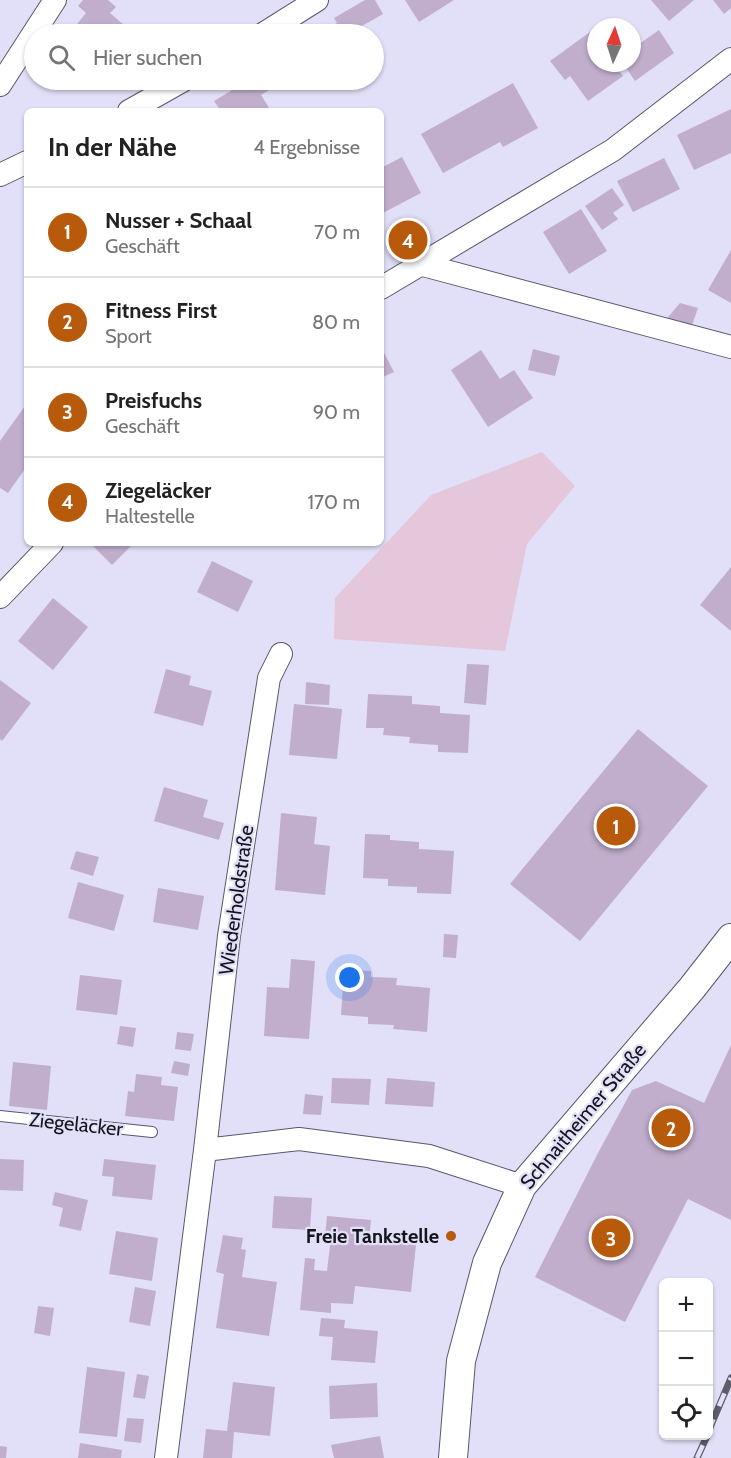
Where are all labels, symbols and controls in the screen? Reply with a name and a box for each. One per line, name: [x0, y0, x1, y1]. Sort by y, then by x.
north arrow: [587, 18, 641, 72]
search box: [24, 24, 384, 90]
icon: search: [45, 41, 78, 74]
text: Hier suchen: [93, 44, 202, 71]
text: In der Nähe: [48, 131, 177, 163]
text: 4 Ergebnisse: [253, 135, 360, 159]
text: Nusser + Schaal: [105, 207, 252, 234]
pin: 4: [388, 218, 428, 262]
text: 1: [64, 220, 71, 244]
text: 70 m: [314, 220, 360, 244]
text: Geschäft: [105, 234, 180, 258]
text: Fitness First: [105, 297, 217, 324]
text: 2: [62, 310, 73, 334]
text: 80 m: [312, 310, 360, 334]
text: Sport: [105, 324, 152, 348]
text: Preisfuchs: [105, 387, 202, 414]
text: 3: [62, 400, 73, 424]
text: 90 m: [313, 400, 360, 424]
text: Geschäft: [105, 414, 180, 438]
text: Ziegeläcker: [105, 477, 211, 504]
text: 4: [61, 490, 74, 514]
text: 170 m: [308, 490, 360, 514]
text: Haltestelle: [105, 504, 195, 528]
pin: 1: [596, 804, 636, 848]
street label: Wiederholdstraße: [214, 824, 258, 976]
your location: [335, 963, 364, 992]
street label: Schnaitheimer Straße: [515, 1038, 651, 1194]
pin: 2: [652, 1106, 690, 1150]
street label: Ziegeläcker: [28, 1107, 125, 1141]
pin: 3: [592, 1216, 630, 1260]
place label: Freie Tankstelle: [306, 1224, 439, 1248]
marker: Freie Tankstelle: [444, 1229, 458, 1243]
map controls: [659, 1278, 713, 1440]
button: +: [659, 1278, 713, 1332]
button: −: [659, 1332, 713, 1386]
button: locate: [659, 1386, 713, 1440]

